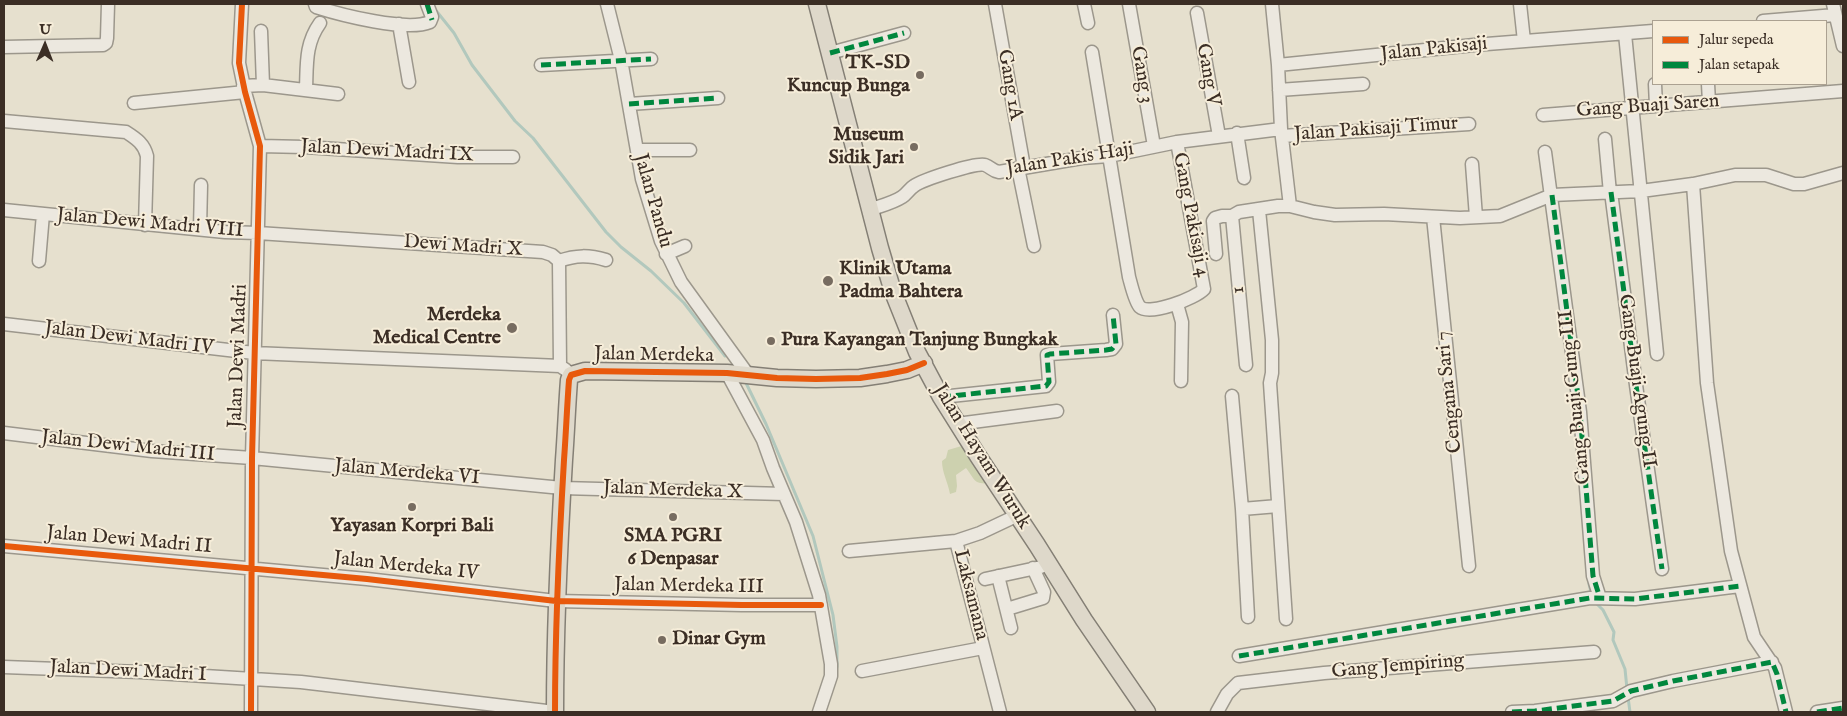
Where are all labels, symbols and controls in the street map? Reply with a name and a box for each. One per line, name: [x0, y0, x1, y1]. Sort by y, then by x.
north arrow: [20, 20, 70, 70]
legend: [1652, 20, 1827, 85]
text: U: [39, 21, 51, 39]
text: Jalur sepeda: [1699, 30, 1773, 49]
street label: Jalan Pakisaji: [1379, 32, 1489, 68]
street label: Gang V: [1190, 42, 1224, 108]
street label: Gang 3: [1124, 44, 1158, 106]
street label: Gang 1A: [991, 48, 1027, 122]
place label: TK-SD Kuncup Bunga: [787, 52, 910, 99]
text: Jalan setapak: [1699, 55, 1780, 74]
marker: TK-SD Kuncup Bunga: [914, 69, 926, 81]
street label: Gang Buaji Saren: [1576, 90, 1720, 124]
street label: Jalan Pakisaji Timur: [1293, 112, 1459, 148]
place label: Museum Sidik Jari: [828, 124, 904, 171]
street label: Jalan Dewi Madri IX: [300, 135, 474, 169]
street label: Jalan Pakis Haji: [1004, 138, 1136, 182]
marker: Museum Sidik Jari: [908, 141, 920, 153]
street label: Jalan Pandu: [627, 151, 677, 251]
street label: Gang Pakisaji 4: [1166, 151, 1214, 279]
street label: Jalan Dewi Madri VIII: [56, 204, 244, 244]
street label: Dewi Madri X: [403, 231, 523, 263]
place label: Klinik Utama Padma Bahtera: [839, 258, 963, 305]
marker: Klinik Utama Padma Bahtera: [821, 274, 835, 288]
street label: Jalan Dewi Madri: [224, 283, 254, 429]
street label: 1: [1227, 285, 1251, 295]
street label: Gang Buaji Agung II: [1612, 293, 1660, 469]
place label: Merdeka Medical Centre: [373, 304, 501, 351]
street label: Gang Buaji Gung III: [1555, 309, 1597, 485]
street label: Jalan Dewi Madri IV: [43, 317, 215, 361]
marker: Merdeka Medical Centre: [505, 321, 519, 335]
place label: Pura Kayangan Tanjung Bungkak: [781, 329, 1058, 353]
street label: Cengana Sari 7: [1432, 330, 1468, 454]
marker: Pura Kayangan Tanjung Bungkak: [765, 335, 777, 347]
street label: Jalan Merdeka: [594, 343, 714, 369]
street label: Jalan Hayam Wuruk: [927, 380, 1035, 534]
street label: Jalan Dewi Madri III: [40, 426, 216, 468]
street label: Jalan Merdeka VI: [333, 455, 481, 491]
street label: Jalan Merdeka X: [602, 477, 744, 505]
marker: Yayasan Korpri Bali: [406, 501, 418, 513]
marker: SMA PGRI 6 Denpasar: [667, 511, 679, 523]
place label: Yayasan Korpri Bali: [330, 515, 494, 539]
street label: Jalan Dewi Madri II: [45, 522, 213, 560]
place label: SMA PGRI 6 Denpasar: [624, 525, 722, 572]
street label: Jalan Merdeka IV: [332, 547, 480, 587]
street label: Laksamana: [947, 547, 993, 643]
street label: Jalan Merdeka III: [614, 574, 764, 600]
place label: Dinar Gym: [672, 628, 766, 652]
marker: Dinar Gym: [656, 634, 668, 646]
street label: Gang Jempiring: [1331, 649, 1465, 685]
street label: Jalan Dewi Madri I: [49, 656, 207, 688]

